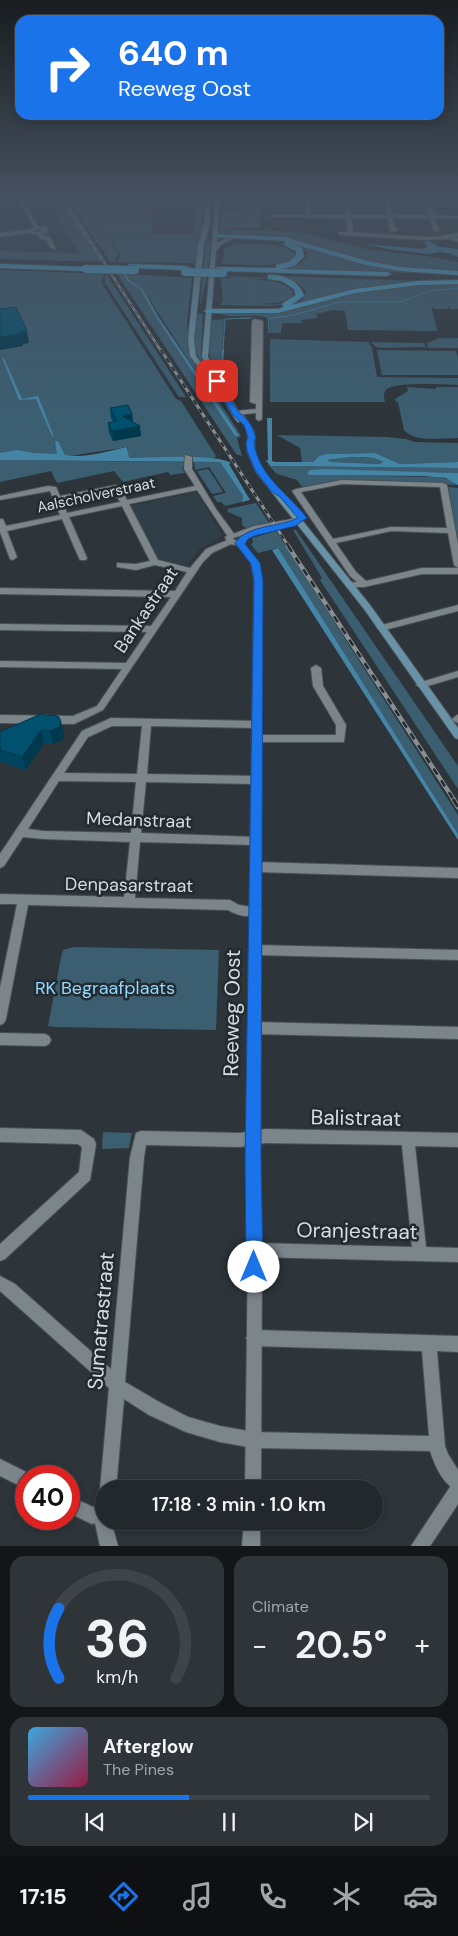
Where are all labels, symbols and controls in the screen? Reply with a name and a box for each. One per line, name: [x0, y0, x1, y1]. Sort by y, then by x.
text: 640 m: [118, 30, 229, 76]
icon: right: [35, 35, 100, 100]
text: Reeweg Oost: [118, 74, 251, 103]
pin: [196, 360, 238, 402]
icon: arrive: [203, 367, 231, 395]
street label: Aalscholverstraat: [35, 473, 157, 517]
street label: Bankastraat: [109, 562, 183, 658]
street label: Medanstraat: [86, 806, 192, 834]
street label: Denpasarstraat: [65, 872, 193, 898]
street label: Reeweg Oost: [217, 949, 247, 1077]
park label: RK Begraafplaats: [35, 976, 175, 1000]
street label: Balistraat: [310, 1103, 402, 1133]
street label: Oranjestraat: [296, 1216, 418, 1246]
position arrow: [227, 1240, 279, 1292]
street label: Sumatrastraat: [81, 1251, 121, 1391]
speed limit sign: 40: [15, 1465, 80, 1530]
text: 17:18 · 3 min · 1.0 km: [152, 1492, 326, 1517]
text: Climate: [252, 1596, 309, 1617]
text: 36: [85, 1605, 149, 1673]
text: 20.5°: [295, 1620, 387, 1670]
text: −: [252, 1627, 267, 1664]
text: +: [415, 1627, 430, 1664]
text: km/h: [96, 1665, 138, 1689]
text: Afterglow: [103, 1734, 194, 1759]
text: The Pines: [103, 1759, 174, 1780]
icon: previous: [81, 1808, 109, 1836]
icon: pause: [215, 1808, 243, 1836]
icon: next: [349, 1808, 377, 1836]
icon: directions: [106, 1879, 141, 1914]
icon: music: [180, 1879, 215, 1914]
icon: phone: [255, 1879, 290, 1914]
icon: climate: [329, 1879, 364, 1914]
icon: car: [403, 1879, 438, 1914]
text: 17:15: [20, 1882, 67, 1911]

